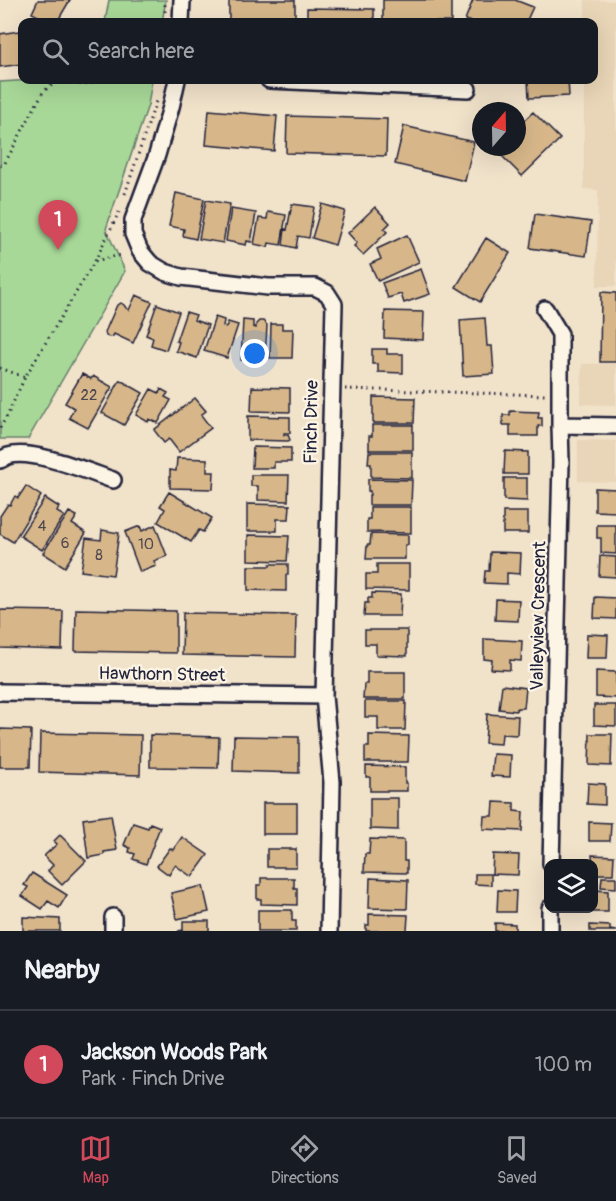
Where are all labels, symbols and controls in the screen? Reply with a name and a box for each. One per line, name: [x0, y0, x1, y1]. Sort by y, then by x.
search box: [18, 18, 598, 84]
icon: search: [39, 35, 72, 68]
text: Search here: [87, 37, 194, 65]
north arrow: [472, 102, 526, 156]
pin: 1: [38, 200, 78, 250]
your location: [240, 339, 269, 368]
street label: Finch Drive: [299, 380, 324, 464]
house number: 22: [81, 386, 97, 405]
house number: 4: [38, 517, 47, 536]
house number: 6: [61, 534, 69, 553]
house number: 10: [138, 535, 154, 554]
street label: Valleyview Crescent: [526, 540, 551, 691]
house number: 8: [95, 546, 103, 565]
street label: Hawthorn Street: [98, 662, 226, 687]
map controls: [544, 859, 598, 913]
button: layers: [544, 859, 598, 913]
text: Nearby: [24, 954, 100, 986]
text: Jackson Woods Park: [81, 1038, 267, 1066]
text: 1: [40, 1052, 47, 1077]
text: 100 m: [535, 1052, 592, 1077]
text: Park · Finch Drive: [81, 1066, 224, 1091]
tab: Map: [79, 1132, 112, 1188]
tab: Directions: [271, 1132, 339, 1188]
tab: Saved: [497, 1132, 537, 1188]

